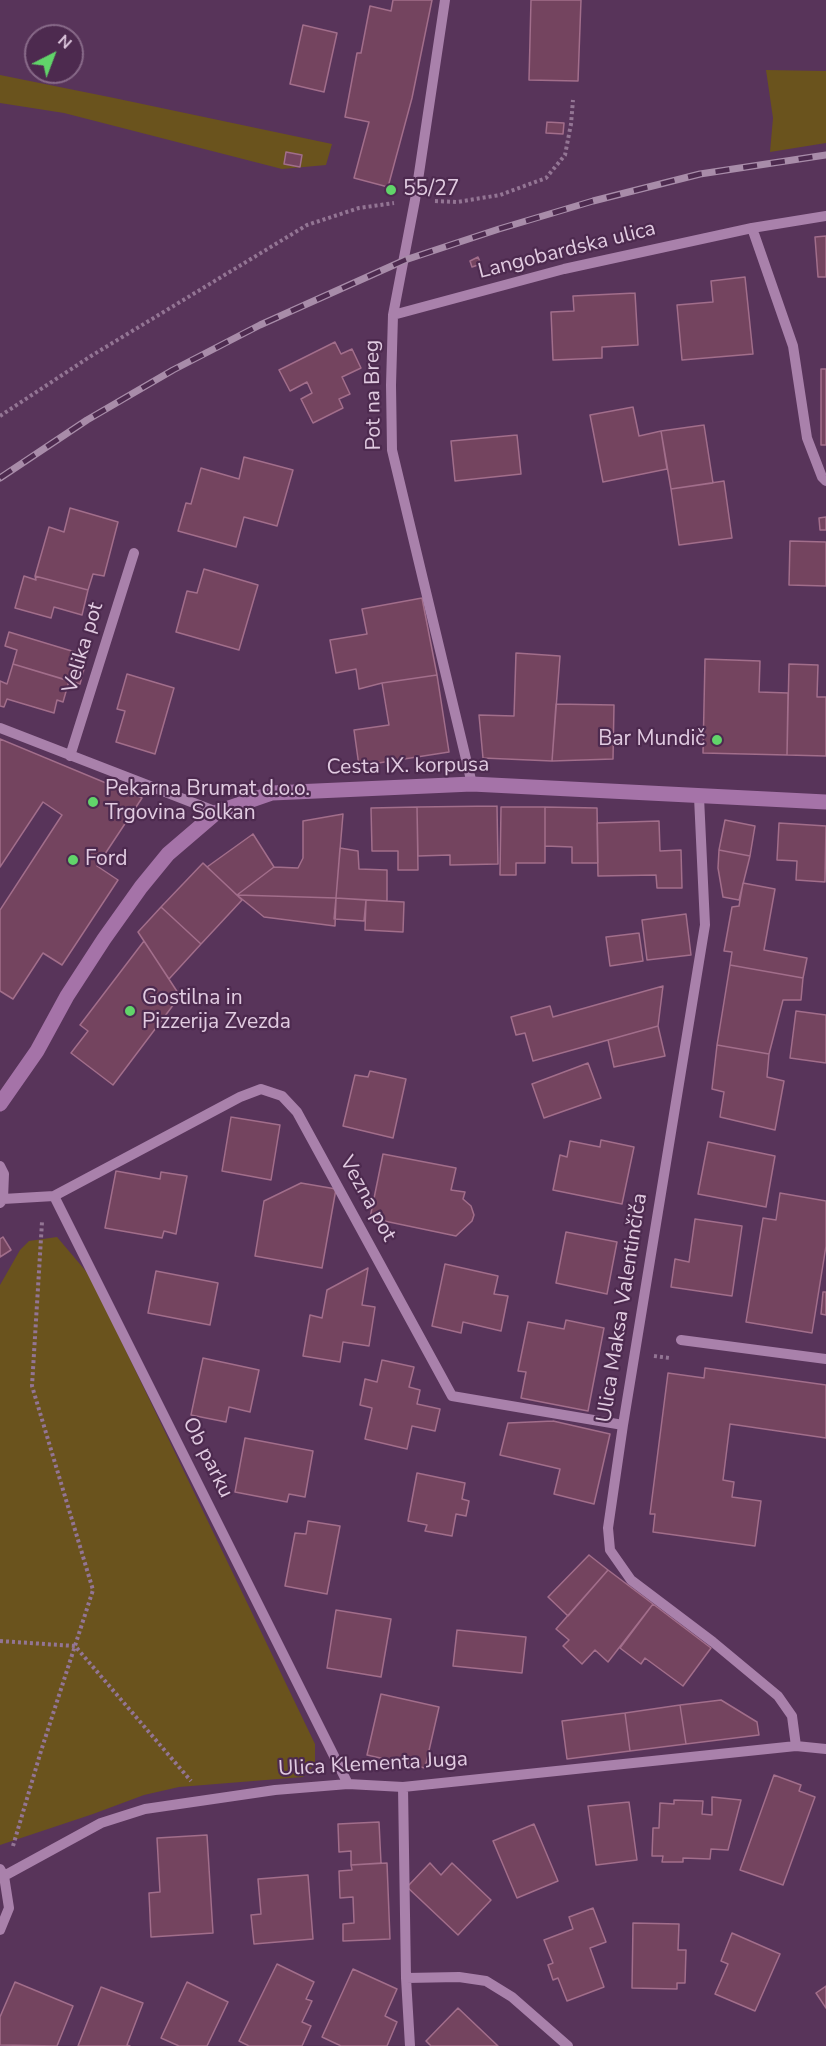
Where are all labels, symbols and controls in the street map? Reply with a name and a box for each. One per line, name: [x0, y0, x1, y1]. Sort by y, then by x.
north arrow: [24, 24, 84, 84]
text: N: [53, 30, 77, 54]
place label: 55/27: [403, 177, 459, 203]
marker: 55/27: [384, 183, 398, 197]
street label: Langobardska ulica: [476, 217, 658, 285]
street label: Pot na Breg: [360, 339, 388, 451]
street label: Velika pot: [58, 600, 110, 696]
place label: Bar Mundič: [598, 727, 705, 753]
marker: Bar Mundič: [710, 733, 724, 747]
street label: Cesta IX. korpusa: [327, 753, 489, 781]
place label: Pekarna Brumat d.o.o. Trgovina Solkan: [105, 777, 310, 827]
marker: Pekarna Brumat d.o.o. Trgovina Solkan: [86, 795, 100, 809]
place label: Ford: [85, 847, 127, 873]
marker: Ford: [66, 853, 80, 867]
place label: Gostilna in Pizzerija Zvezda: [142, 986, 291, 1036]
marker: Gostilna in Pizzerija Zvezda: [123, 1004, 137, 1018]
street label: Vezna pot: [333, 1152, 401, 1246]
street label: Ulica Maksa Valentinčiča: [592, 1192, 654, 1424]
street label: Ob parku: [176, 1414, 238, 1502]
street label: Ulica Klementa Juga: [278, 1747, 468, 1783]

